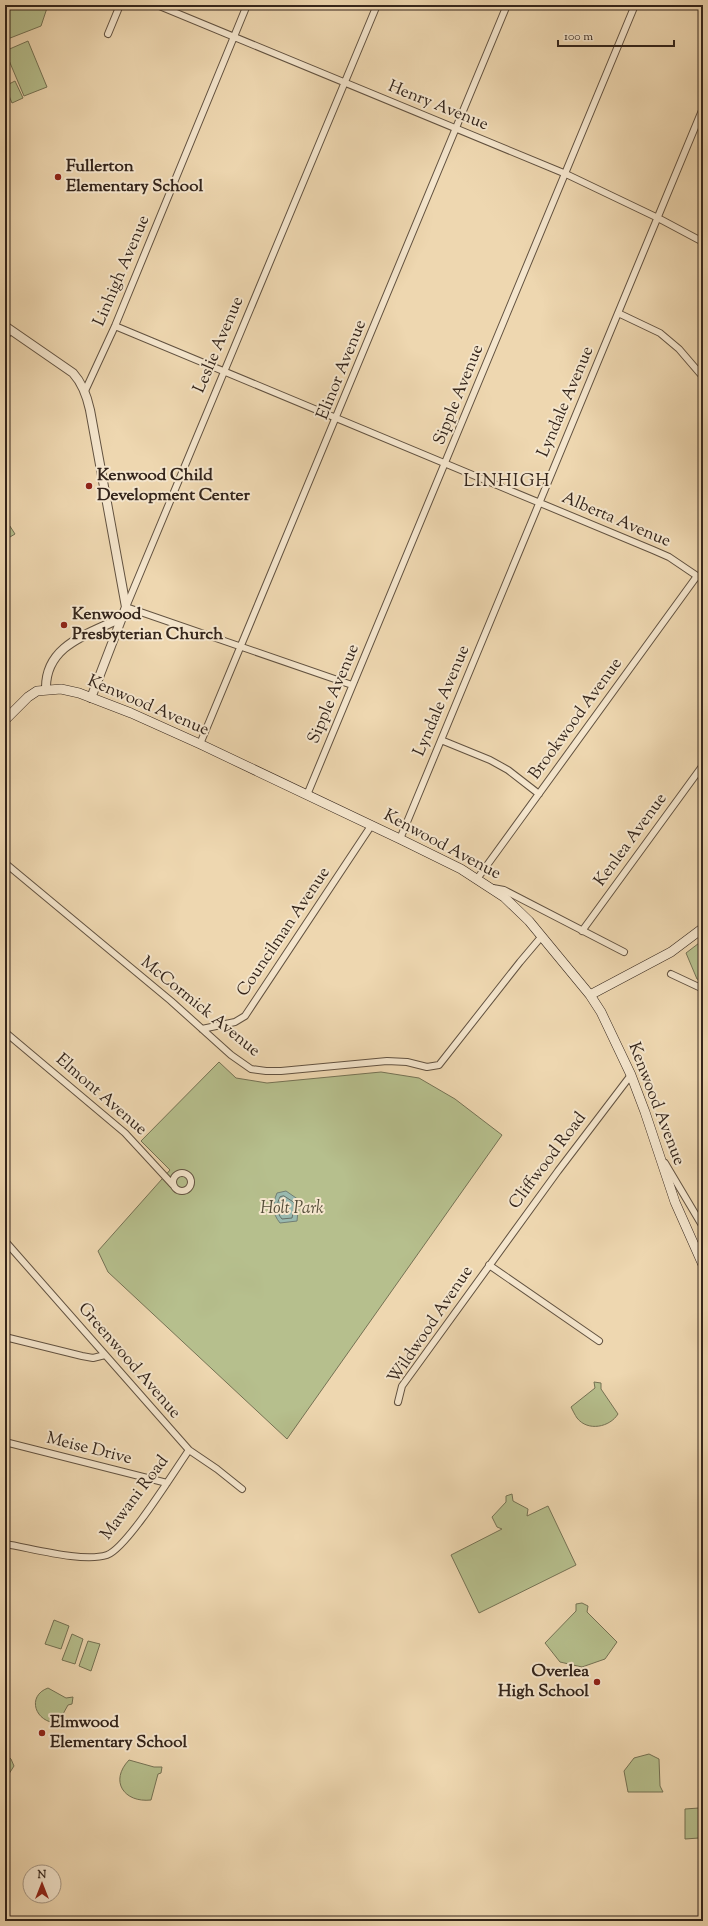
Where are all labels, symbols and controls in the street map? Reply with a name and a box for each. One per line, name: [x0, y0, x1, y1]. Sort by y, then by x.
scale bar: [558, 22, 674, 48]
text: 100 m: [564, 28, 593, 46]
street label: Henry Avenue: [384, 75, 492, 137]
place label: Fullerton Elementary School: [66, 155, 203, 199]
marker: Fullerton Elementary School: [53, 172, 63, 182]
street label: Linhigh Avenue: [88, 212, 156, 330]
street label: Leslie Avenue: [188, 293, 250, 397]
street label: Elinor Avenue: [311, 316, 373, 424]
street label: Sipple Avenue: [428, 341, 490, 449]
street label: Lyndale Avenue: [532, 343, 600, 461]
place label: Kenwood Child Development Center: [97, 464, 250, 508]
district label: LINHIGH: [463, 469, 551, 495]
marker: Kenwood Child Development Center: [84, 481, 94, 491]
street label: Alberta Avenue: [558, 486, 674, 554]
place label: Kenwood Presbyterian Church: [72, 603, 223, 647]
marker: Kenwood Presbyterian Church: [59, 620, 69, 630]
street label: Sipple Avenue: [302, 640, 366, 748]
street label: Lyndale Avenue: [408, 642, 476, 760]
street label: Brookwood Avenue: [524, 653, 628, 785]
street label: Kenwood Avenue: [84, 670, 213, 742]
street label: Kenlea Avenue: [589, 788, 673, 892]
street label: Kenwood Avenue: [379, 804, 505, 886]
street label: Councilman Avenue: [232, 862, 336, 1002]
street label: McCormick Avenue: [135, 951, 265, 1063]
street label: Kenwood Avenue: [622, 1039, 691, 1169]
street label: Elmont Avenue: [50, 1048, 152, 1142]
street label: Cliffwood Road: [504, 1107, 593, 1214]
park label: Holt Park: [260, 1197, 324, 1221]
street label: Wildwood Avenue: [383, 1261, 479, 1389]
street label: Greenwood Avenue: [72, 1298, 186, 1424]
street label: Meise Drive: [44, 1427, 134, 1471]
street label: Mawani Road: [95, 1450, 175, 1545]
place label: Overlea High School: [498, 1660, 589, 1704]
marker: Overlea High School: [592, 1677, 602, 1687]
place label: Elmwood Elementary School: [50, 1711, 187, 1755]
marker: Elmwood Elementary School: [37, 1728, 47, 1738]
north arrow: [22, 1864, 62, 1904]
text: N: [37, 1867, 47, 1883]

